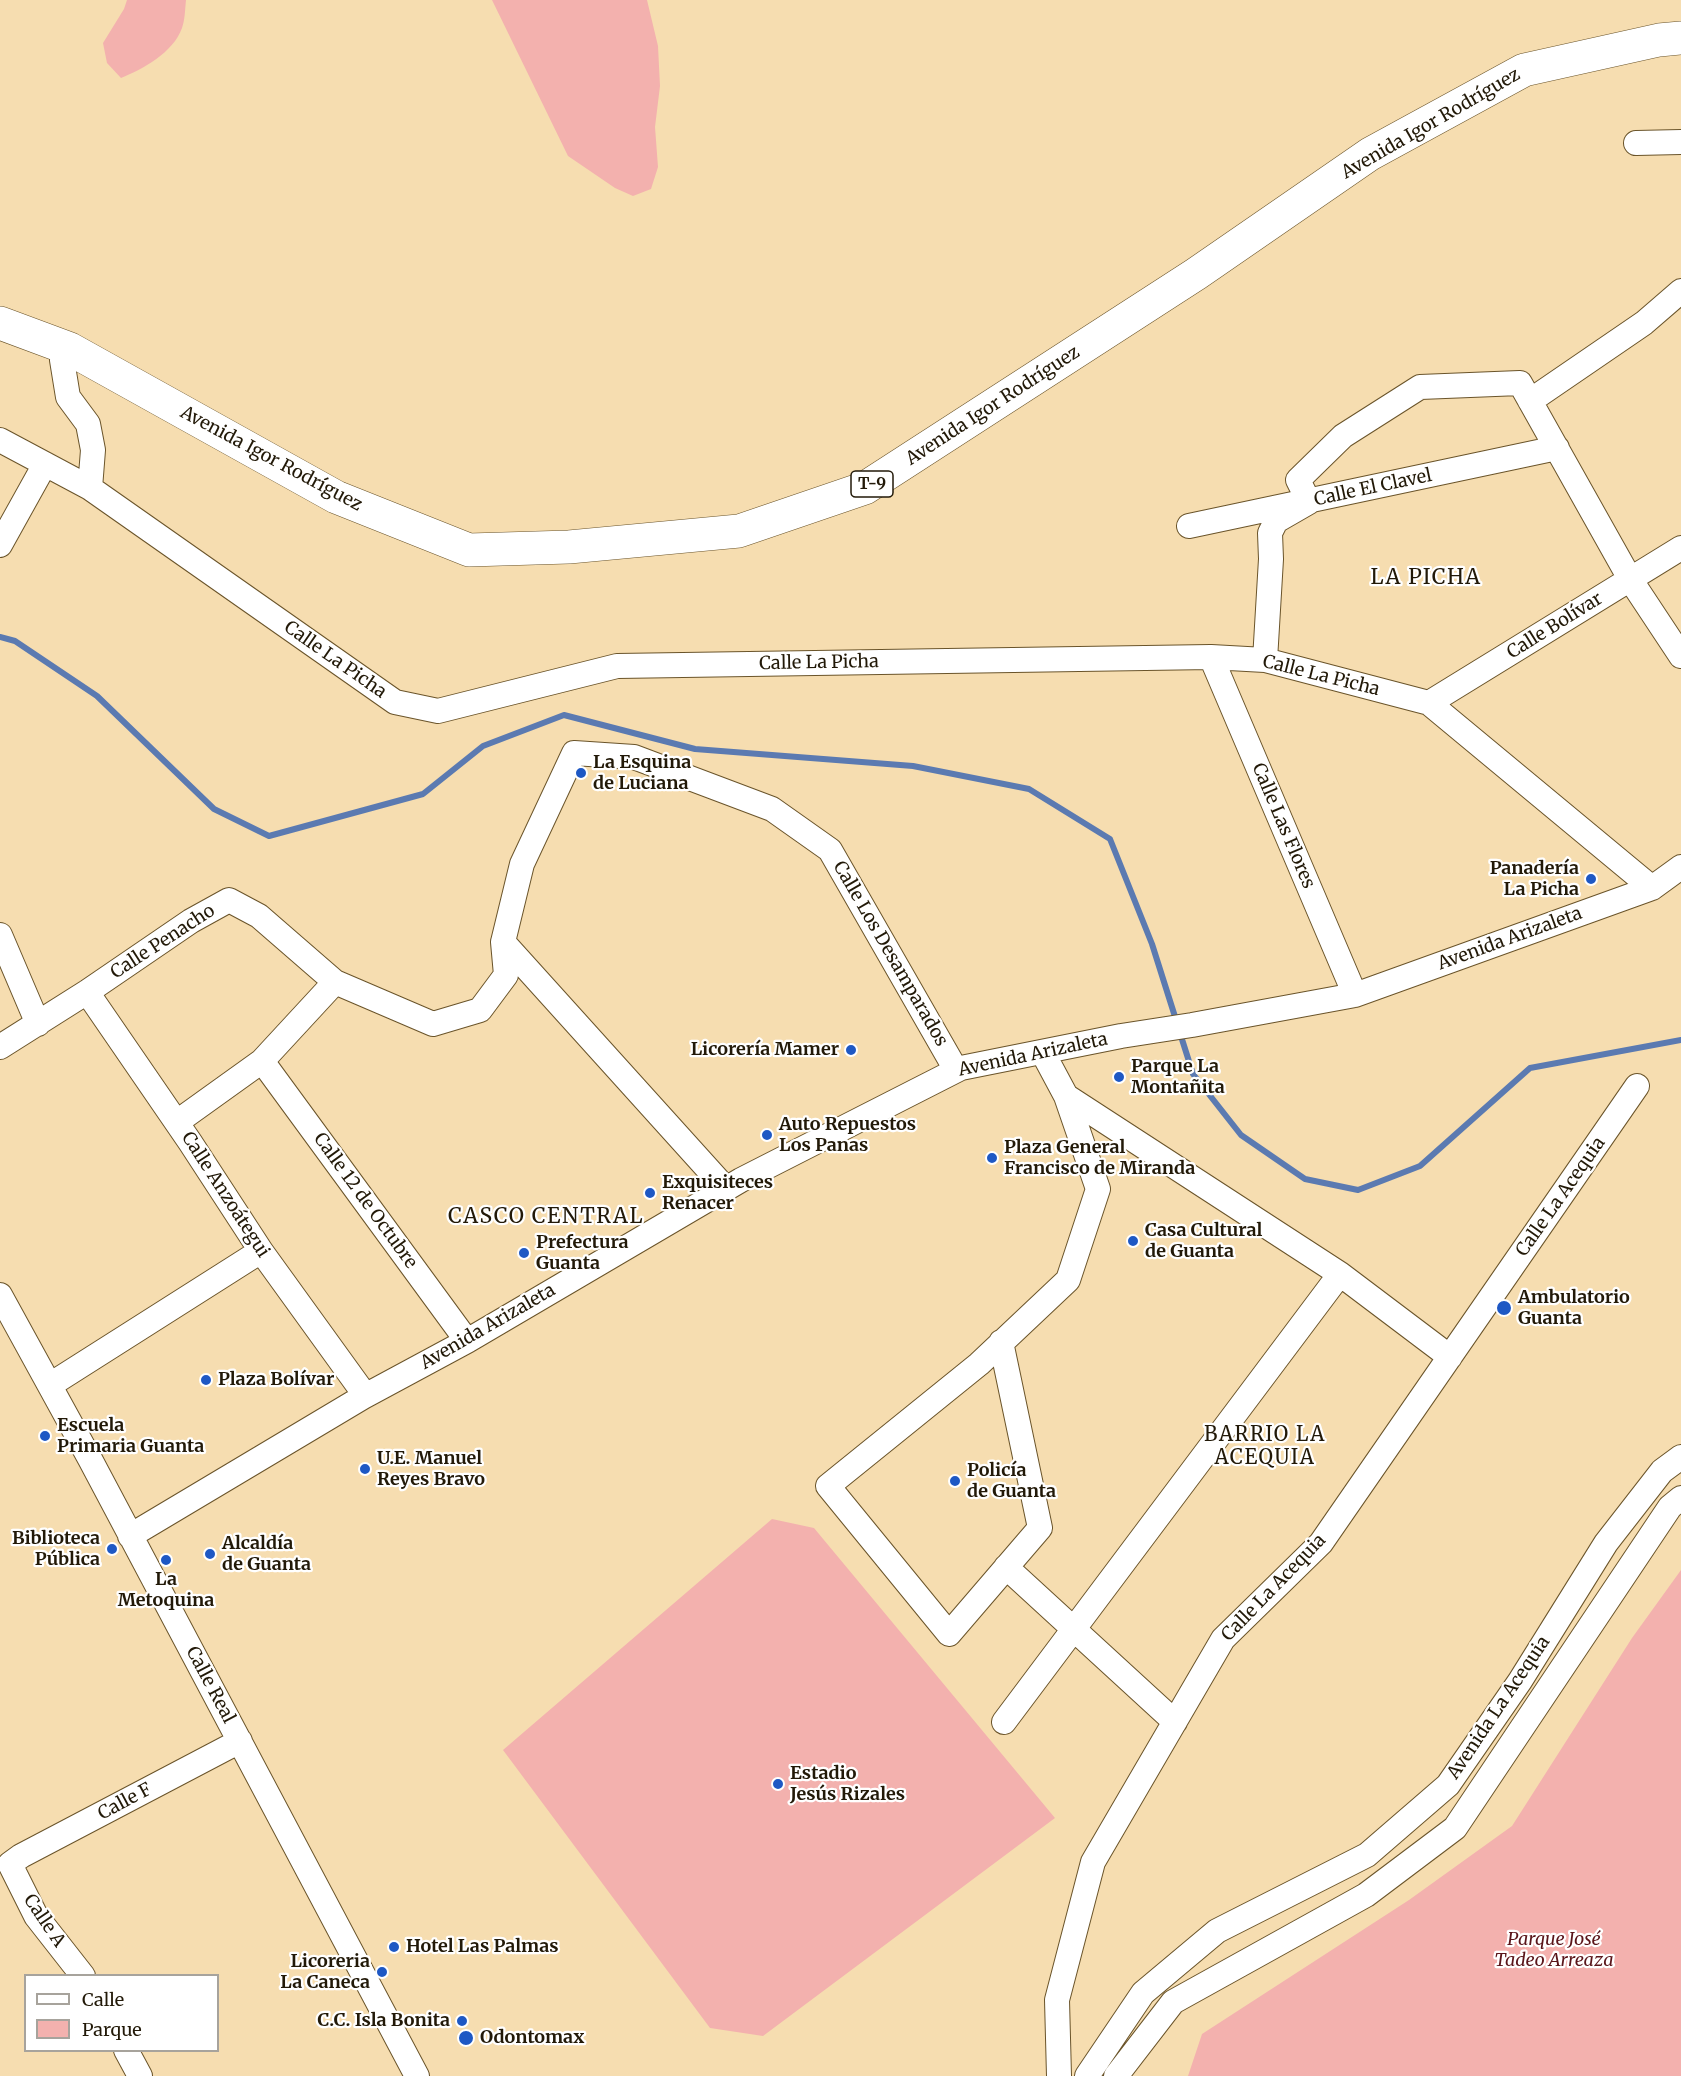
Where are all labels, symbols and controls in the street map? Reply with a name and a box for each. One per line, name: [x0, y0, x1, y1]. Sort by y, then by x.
street label: Avenida Igor Rodríguez: [1338, 64, 1524, 184]
street label: Avenida Igor Rodríguez: [902, 342, 1084, 470]
street label: Avenida Igor Rodríguez: [176, 402, 366, 516]
street label: Calle El Clavel: [1312, 465, 1434, 511]
road number: T-9: [851, 471, 893, 497]
district label: LA PICHA: [1370, 565, 1482, 591]
street label: Calle Bolívar: [1503, 588, 1607, 664]
street label: Calle La Picha: [280, 617, 390, 703]
street label: Calle La Picha: [759, 651, 879, 675]
street label: Calle La Picha: [1260, 651, 1382, 701]
place label: La Esquina de Luciana: [593, 752, 691, 795]
street label: Calle Las Flores: [1247, 760, 1319, 892]
marker: La Esquina de Luciana: [574, 766, 588, 780]
street label: Calle Los Desamparados: [828, 858, 952, 1050]
place label: Panadería La Picha: [1490, 858, 1579, 900]
marker: Panadería La Picha: [1584, 872, 1598, 886]
street label: Calle Penacho: [107, 900, 219, 984]
street label: Avenida Arizaleta: [1435, 903, 1585, 975]
street label: Avenida Arizaleta: [956, 1029, 1110, 1081]
place label: Licorería Mamer: [691, 1039, 839, 1061]
marker: Licorería Mamer: [844, 1043, 858, 1057]
place label: Parque La Montañita: [1131, 1056, 1225, 1098]
marker: Parque La Montañita: [1112, 1070, 1126, 1084]
place label: Auto Repuestos Los Panas: [779, 1114, 916, 1156]
street label: Calle Anzoátegui: [176, 1128, 274, 1262]
marker: Auto Repuestos Los Panas: [760, 1128, 774, 1142]
street label: Calle 12 de Octubre: [309, 1129, 421, 1273]
street label: Calle La Acequia: [1512, 1133, 1610, 1261]
place label: Plaza General Francisco de Miranda: [1004, 1137, 1195, 1180]
marker: Plaza General Francisco de Miranda: [985, 1151, 999, 1165]
place label: Exquisiteces Renacer: [662, 1172, 773, 1214]
marker: Exquisiteces Renacer: [643, 1186, 657, 1200]
district label: CASCO CENTRAL: [448, 1204, 644, 1230]
place label: Casa Cultural de Guanta: [1145, 1220, 1262, 1262]
place label: Prefectura Guanta: [536, 1232, 629, 1274]
marker: Casa Cultural de Guanta: [1126, 1234, 1140, 1248]
marker: Prefectura Guanta: [517, 1246, 531, 1260]
street label: Avenida Arizaleta: [417, 1280, 559, 1374]
place label: Ambulatorio Guanta: [1518, 1287, 1630, 1330]
marker: Ambulatorio Guanta: [1495, 1299, 1513, 1317]
place label: Plaza Bolívar: [218, 1369, 334, 1391]
marker: Plaza Bolívar: [199, 1373, 213, 1387]
place label: Escuela Primaria Guanta: [57, 1415, 204, 1458]
district label: BARRIO LA ACEQUIA: [1204, 1423, 1326, 1470]
marker: Escuela Primaria Guanta: [38, 1429, 52, 1443]
place label: U.E. Manuel Reyes Bravo: [377, 1448, 485, 1490]
place label: Policía de Guanta: [967, 1460, 1056, 1502]
marker: U.E. Manuel Reyes Bravo: [358, 1462, 372, 1476]
marker: Policía de Guanta: [948, 1474, 962, 1488]
place label: Biblioteca Pública: [12, 1528, 100, 1570]
street label: Calle La Acequia: [1217, 1530, 1331, 1646]
place label: Alcaldía de Guanta: [222, 1533, 311, 1576]
marker: Biblioteca Pública: [105, 1542, 119, 1556]
marker: Alcaldía de Guanta: [203, 1547, 217, 1561]
marker: La Metoquina: [159, 1553, 173, 1567]
place label: La Metoquina: [118, 1569, 214, 1612]
street label: Avenida La Acequia: [1443, 1632, 1555, 1784]
street label: Calle Real: [181, 1643, 239, 1727]
place label: Estadio Jesús Rizales: [790, 1763, 905, 1806]
marker: Estadio Jesús Rizales: [771, 1777, 785, 1791]
street label: Calle F: [95, 1779, 155, 1825]
street label: Calle A: [19, 1890, 69, 1952]
park label: Parque José Tadeo Arreaza: [1495, 1929, 1613, 1972]
place label: Hotel Las Palmas: [406, 1936, 559, 1958]
marker: Hotel Las Palmas: [387, 1940, 401, 1954]
place label: Licoreria La Caneca: [280, 1951, 370, 1994]
marker: Licoreria La Caneca: [375, 1965, 389, 1979]
legend: [24, 1974, 219, 2052]
text: Calle: [82, 1988, 124, 2011]
place label: C.C. Isla Bonita: [317, 2010, 450, 2032]
marker: C.C. Isla Bonita: [455, 2014, 469, 2028]
text: Parque: [82, 2018, 142, 2041]
place label: Odontomax: [480, 2027, 584, 2049]
marker: Odontomax: [457, 2029, 475, 2047]

